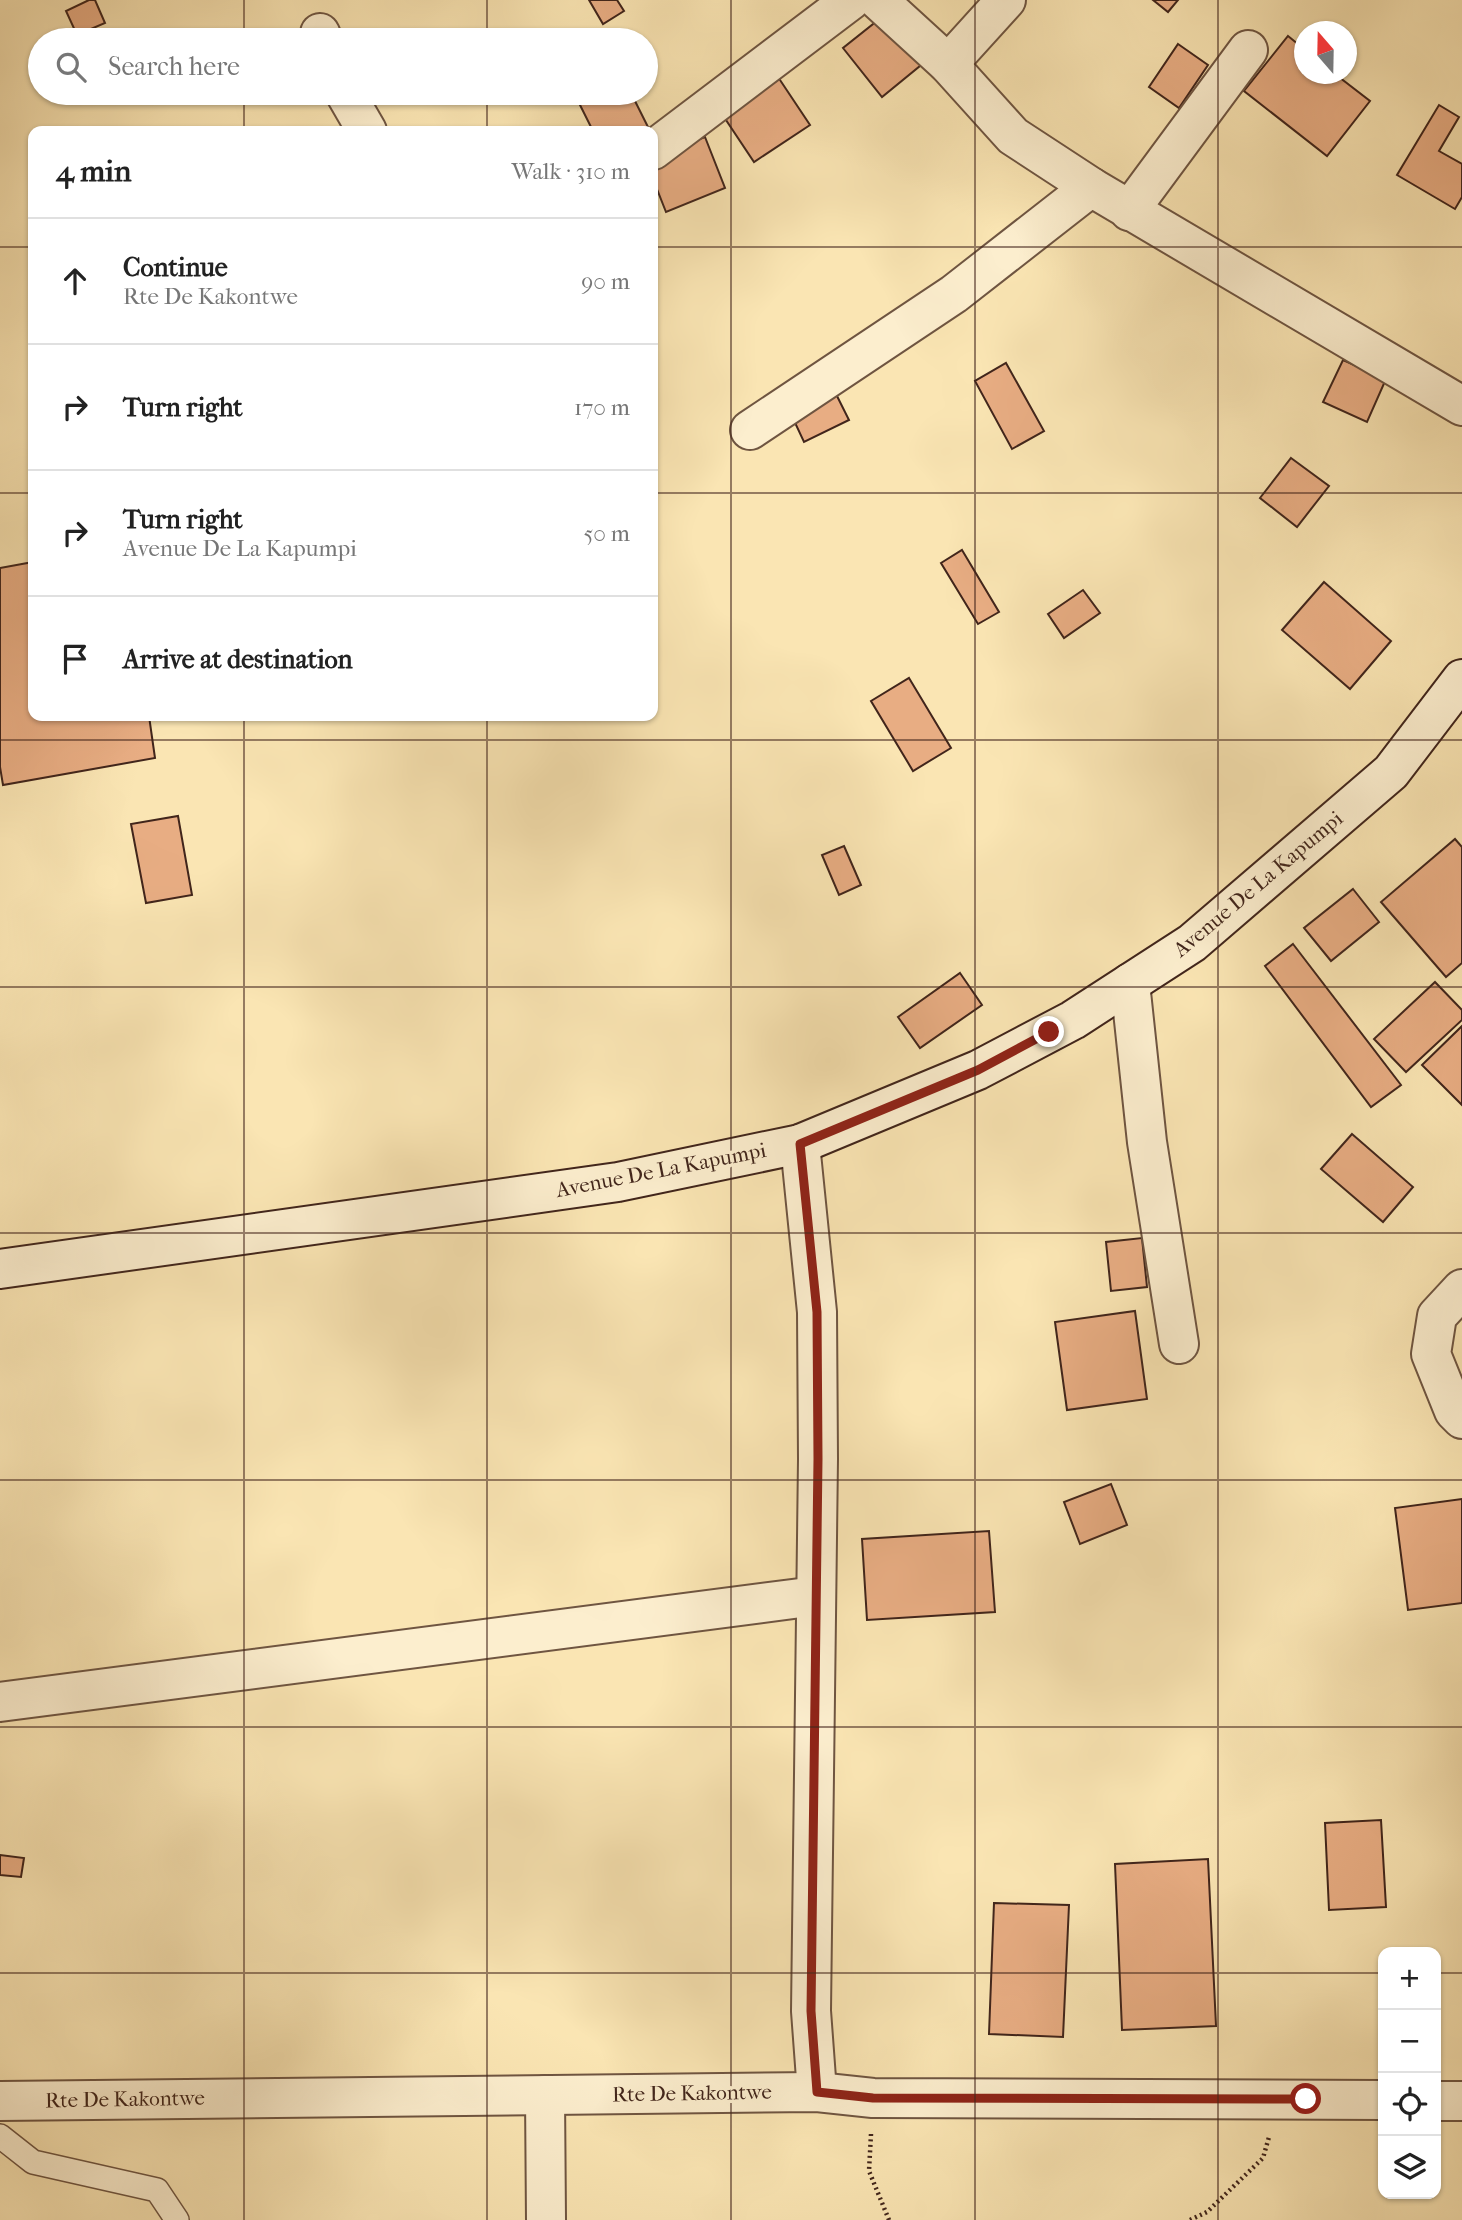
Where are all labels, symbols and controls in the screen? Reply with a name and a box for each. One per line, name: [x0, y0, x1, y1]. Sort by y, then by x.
north arrow: [1294, 21, 1357, 84]
search box: [28, 28, 658, 105]
icon: search: [52, 48, 90, 86]
text: Search here: [108, 51, 240, 82]
text: 4 min: [56, 154, 131, 189]
text: Walk · 310 m: [511, 158, 630, 185]
text: Continue: [123, 252, 228, 283]
icon: ahead: [56, 262, 94, 300]
text: 90 m: [581, 268, 630, 295]
text: Rte De Kakontwe: [123, 283, 298, 310]
icon: right: [56, 388, 94, 426]
text: Turn right: [123, 392, 243, 423]
text: 170 m: [574, 394, 630, 421]
text: Turn right: [123, 504, 243, 535]
icon: right: [56, 514, 94, 552]
text: 50 m: [583, 520, 630, 547]
text: Avenue De La Kapumpi: [123, 535, 357, 562]
icon: arrive: [56, 640, 94, 678]
text: Arrive at destination: [123, 644, 353, 675]
street label: Avenue De La Kapumpi: [1168, 806, 1347, 962]
route end: [1033, 1016, 1064, 1047]
street label: Avenue De La Kapumpi: [553, 1138, 768, 1202]
map controls: [1378, 1947, 1441, 2199]
button: +: [1378, 1947, 1441, 2010]
button: −: [1378, 2010, 1441, 2073]
button: locate: [1378, 2073, 1441, 2136]
street label: Rte De Kakontwe: [612, 2080, 772, 2106]
route start: [1290, 2083, 1321, 2114]
street label: Rte De Kakontwe: [45, 2086, 205, 2112]
button: layers: [1378, 2136, 1441, 2199]

